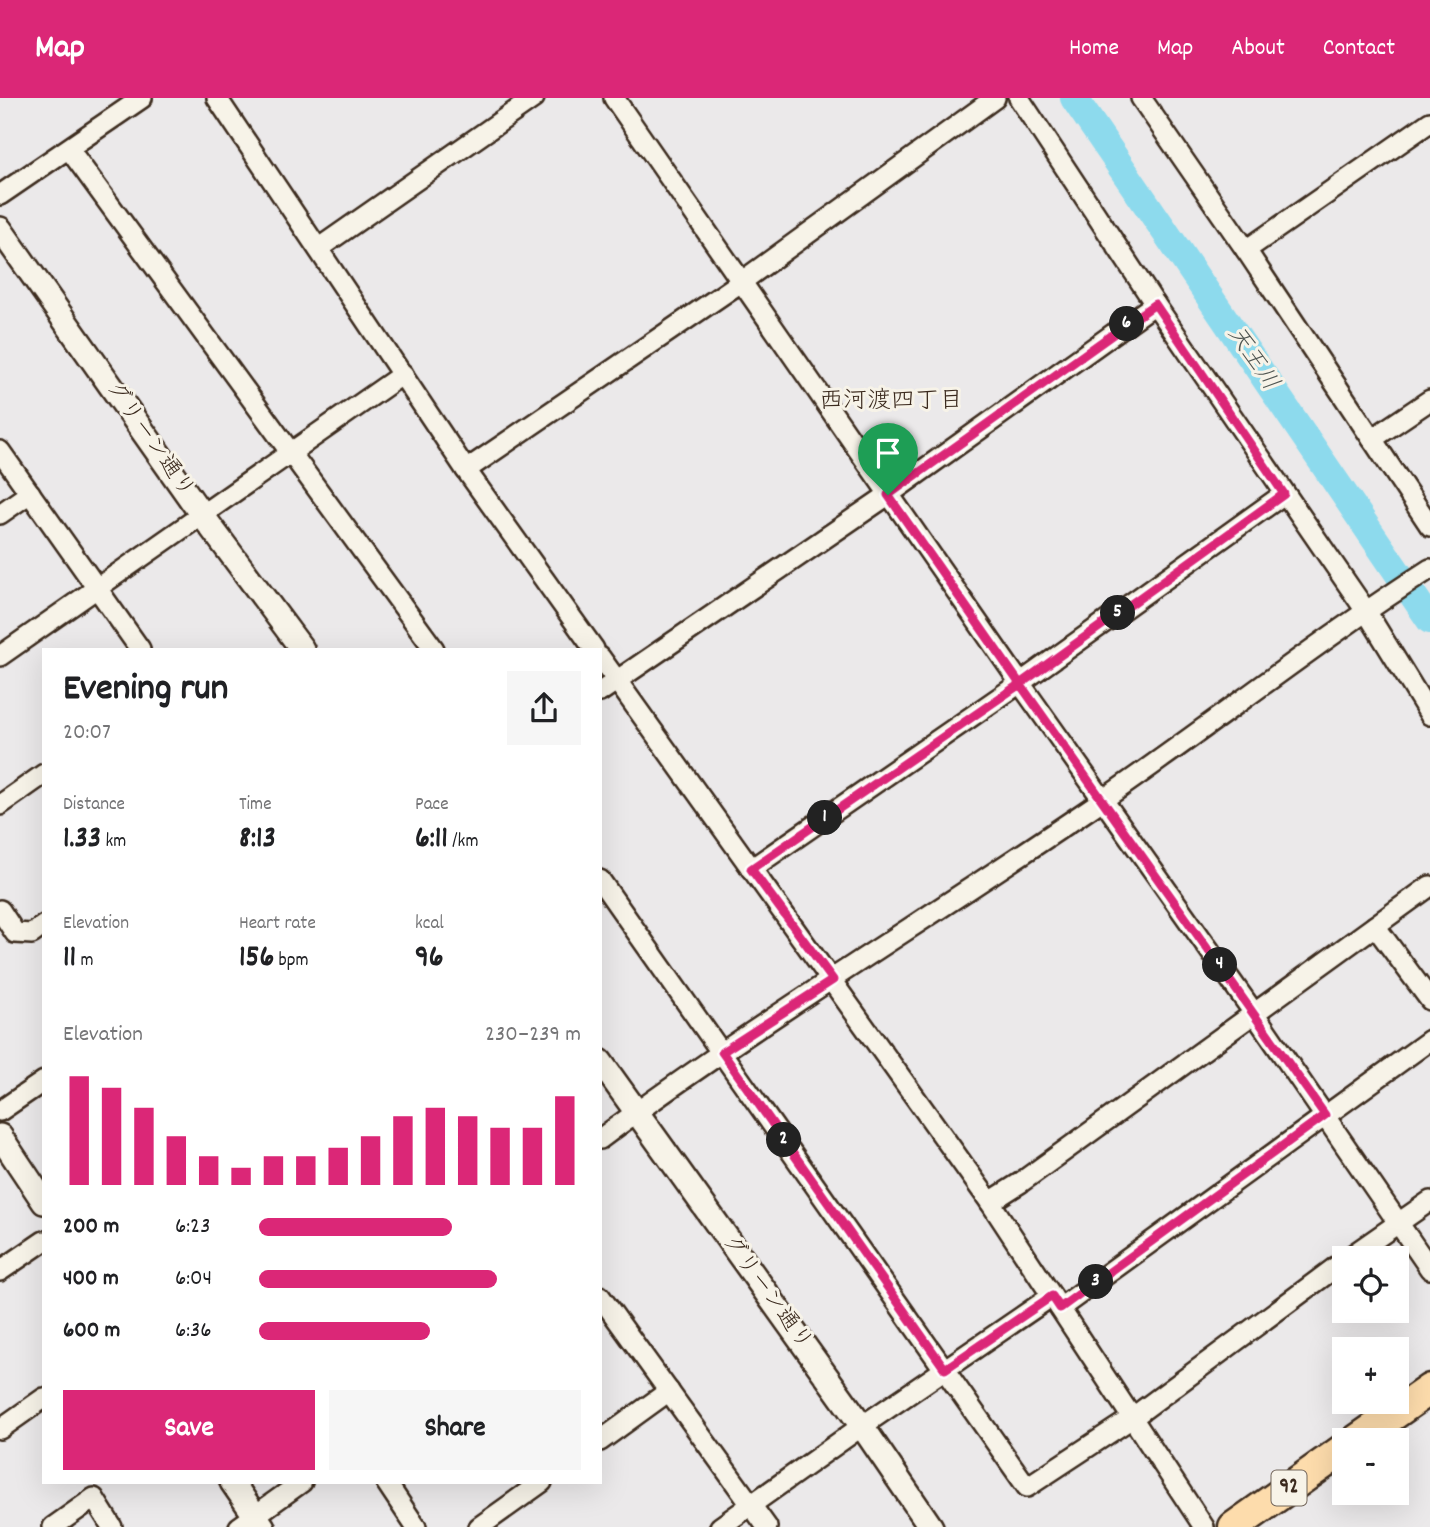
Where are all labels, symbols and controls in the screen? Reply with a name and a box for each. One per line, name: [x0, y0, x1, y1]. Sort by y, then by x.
text: Map: [35, 26, 85, 73]
text: Home: [1069, 32, 1119, 66]
text: Map: [1157, 32, 1193, 66]
text: About: [1231, 32, 1285, 66]
text: Contact: [1323, 32, 1395, 66]
pin: 6: [1110, 306, 1144, 342]
text: 6: [1122, 310, 1131, 337]
water label: 天王川: [1218, 320, 1286, 398]
street label: グリーン通り: [96, 375, 202, 505]
district label: 西河渡四丁目: [819, 385, 963, 419]
pin: [858, 423, 918, 495]
icon: arrive: [869, 434, 907, 472]
pin: 5: [1100, 596, 1136, 630]
text: 5: [1113, 599, 1122, 626]
text: Evening run: [63, 663, 228, 718]
button: share: [507, 671, 581, 745]
text: 20:07: [63, 717, 111, 750]
text: Distance: [63, 792, 125, 819]
text: Time: [239, 792, 272, 819]
text: Pace: [415, 792, 449, 819]
pin: 1: [808, 800, 842, 836]
text: 1: [822, 804, 827, 831]
text: 1.33: [63, 819, 101, 862]
text: 8:13: [239, 819, 276, 862]
text: 6:11: [415, 819, 448, 862]
text: km: [101, 829, 126, 856]
text: /km: [448, 829, 478, 856]
text: Elevation: [63, 911, 129, 938]
text: Heart rate: [239, 911, 316, 938]
text: kcal: [415, 911, 444, 938]
text: 11: [63, 938, 76, 981]
text: 156: [239, 938, 274, 981]
text: 96: [415, 938, 443, 981]
text: m: [76, 948, 94, 975]
text: bpm: [274, 948, 309, 975]
pin: 4: [1202, 948, 1238, 982]
text: 4: [1216, 951, 1223, 978]
text: Elevation: [63, 1019, 143, 1052]
text: 230–239 m: [485, 1019, 581, 1052]
pin: 2: [766, 1122, 802, 1158]
text: 2: [779, 1126, 788, 1153]
text: 200 m: [63, 1211, 119, 1244]
text: 6:23: [175, 1211, 210, 1244]
street label: グリーン通り: [712, 1228, 820, 1358]
map controls: [1332, 1246, 1409, 1505]
button: locate: [1332, 1246, 1409, 1323]
text: 400 m: [63, 1263, 119, 1296]
text: 6:04: [175, 1263, 212, 1296]
pin: 3: [1078, 1264, 1114, 1300]
text: 3: [1091, 1268, 1100, 1295]
text: 600 m: [63, 1315, 120, 1348]
text: 6:36: [175, 1315, 212, 1348]
button: +: [1332, 1337, 1409, 1414]
button: Save: [63, 1390, 315, 1470]
button: Share: [329, 1390, 581, 1470]
button: −: [1332, 1428, 1409, 1505]
road number: 92: [1272, 1470, 1306, 1506]

